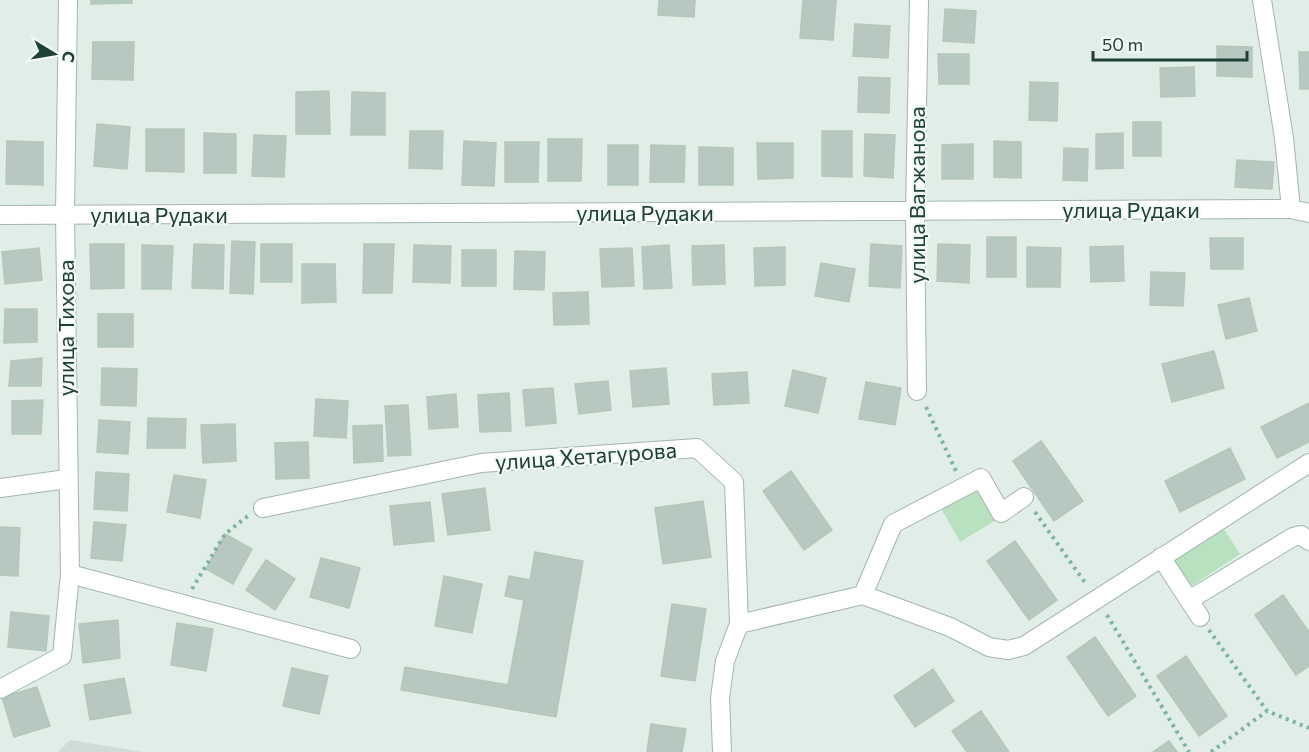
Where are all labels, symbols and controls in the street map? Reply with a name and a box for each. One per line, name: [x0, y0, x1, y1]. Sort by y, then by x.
north arrow: [24, 24, 84, 84]
scale bar: [1093, 24, 1248, 62]
text: 50 m: [1102, 33, 1143, 55]
text: С: [59, 50, 80, 64]
street label: улица Вагжанова: [903, 106, 930, 284]
street label: улица Рудаки: [1062, 196, 1200, 223]
street label: улица Рудаки: [576, 199, 714, 226]
street label: улица Рудаки: [90, 201, 228, 228]
street label: улица Тихова: [52, 260, 79, 396]
street label: улица Хетагурова: [494, 436, 678, 475]

